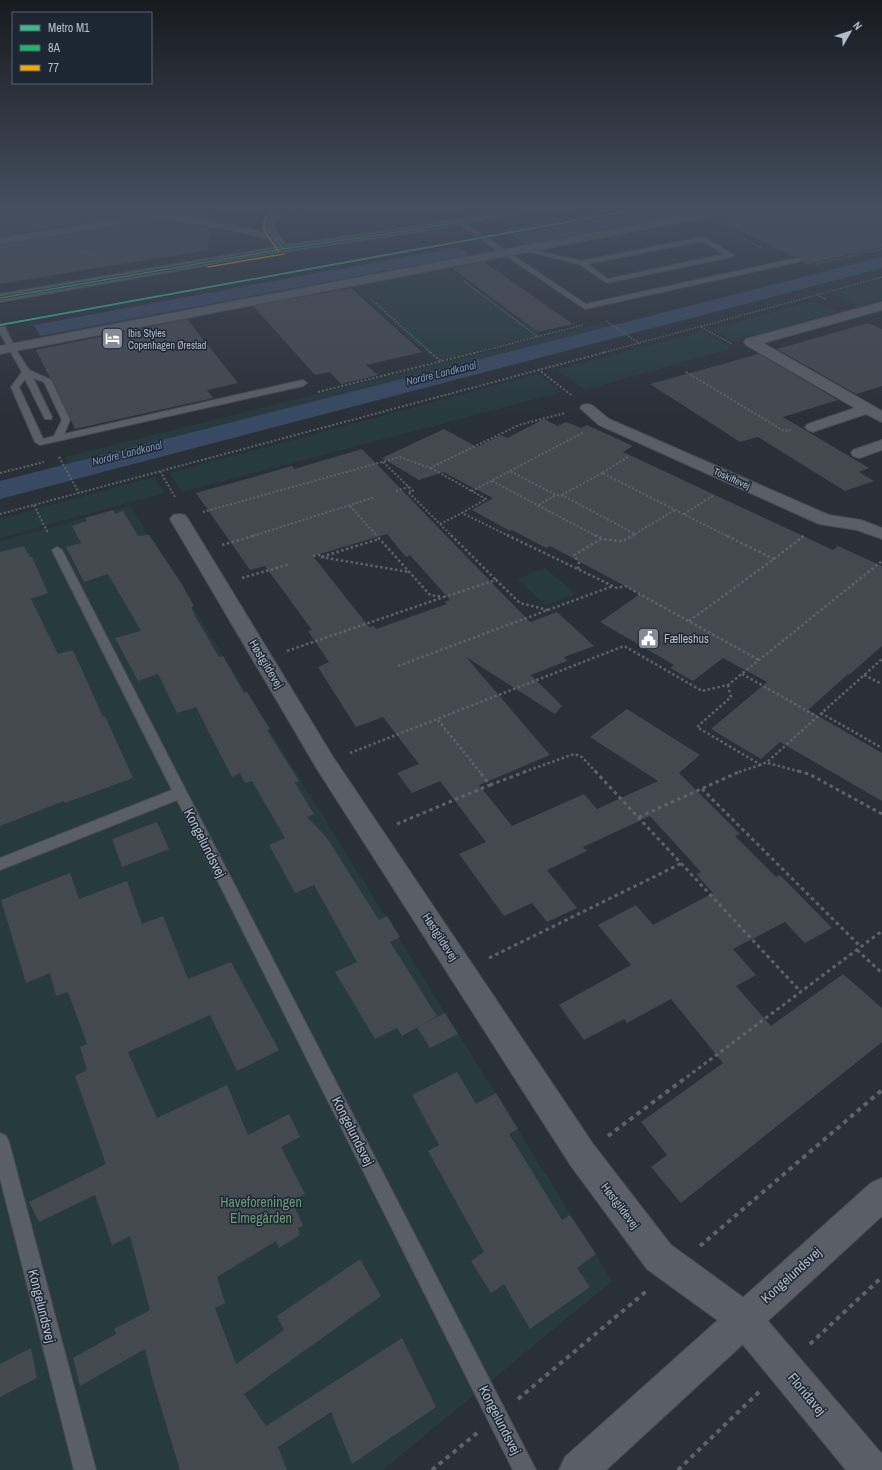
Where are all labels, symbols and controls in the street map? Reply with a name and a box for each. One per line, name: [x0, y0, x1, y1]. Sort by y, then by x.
legend: [12, 12, 152, 84]
north arrow: [830, 12, 870, 52]
text: N: [850, 19, 865, 33]
text: Metro M1: [48, 20, 90, 36]
text: 8A: [48, 40, 60, 56]
text: 77: [48, 60, 59, 76]
hotel icon: Ibis Styles Copenhagen Ørestad: [100, 326, 126, 352]
place label: Ibis Styles Copenhagen Ørestad: [128, 327, 206, 352]
water label: Nordre Landkanal: [405, 357, 478, 388]
water label: Nordre Landkanal: [91, 437, 164, 468]
street label: Toskiftevej: [711, 465, 752, 492]
public building icon: Fælleshus: [636, 626, 662, 652]
place label: Fælleshus: [664, 631, 709, 647]
street label: Høstgildevej: [245, 637, 287, 691]
street label: Kongelundsvej: [180, 805, 230, 881]
street label: Høstgildevej: [419, 910, 461, 964]
street label: Kongelundsvej: [328, 1093, 378, 1169]
street label: Høstgildevej: [597, 1180, 643, 1232]
park label: Haveforeningen Elmegården: [220, 1193, 302, 1227]
street label: Kongelundsvej: [757, 1243, 825, 1307]
street label: Kongelundsvej: [24, 1267, 60, 1345]
street label: Floridavej: [784, 1369, 830, 1419]
street label: Kongelundsvej: [475, 1382, 525, 1458]

